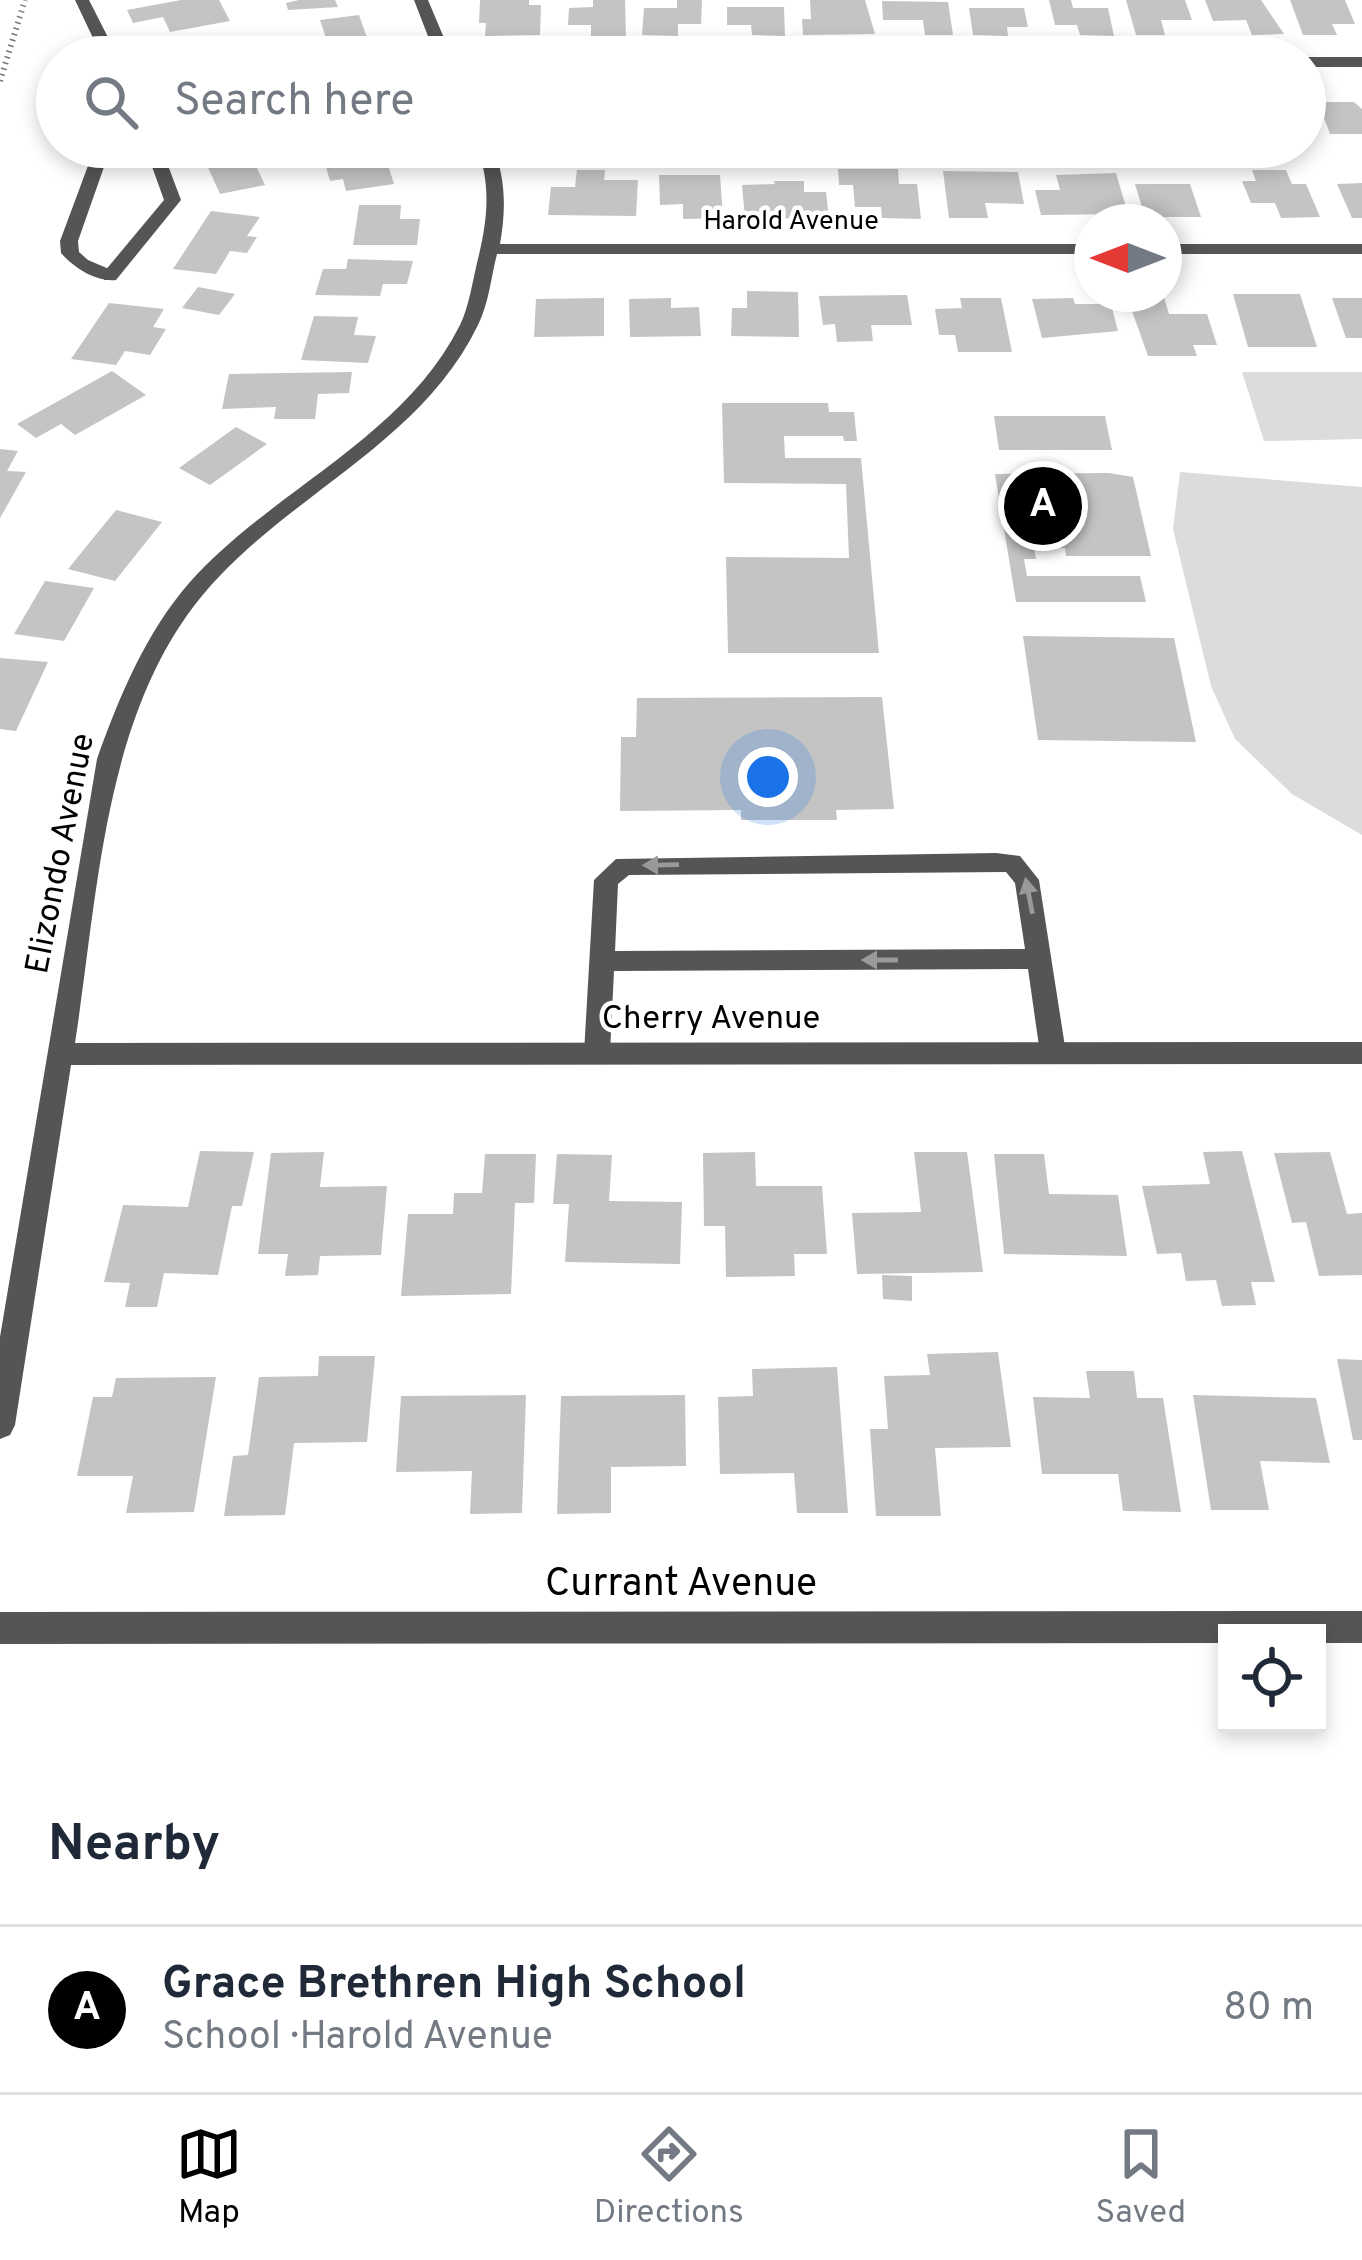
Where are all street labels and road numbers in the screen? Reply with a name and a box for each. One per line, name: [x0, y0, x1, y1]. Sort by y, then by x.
street label: Harold Avenue: [703, 205, 879, 239]
street label: Elizondo Avenue: [18, 730, 106, 978]
street label: Cherry Avenue: [602, 999, 820, 1041]
street label: Currant Avenue: [545, 1561, 817, 1610]

